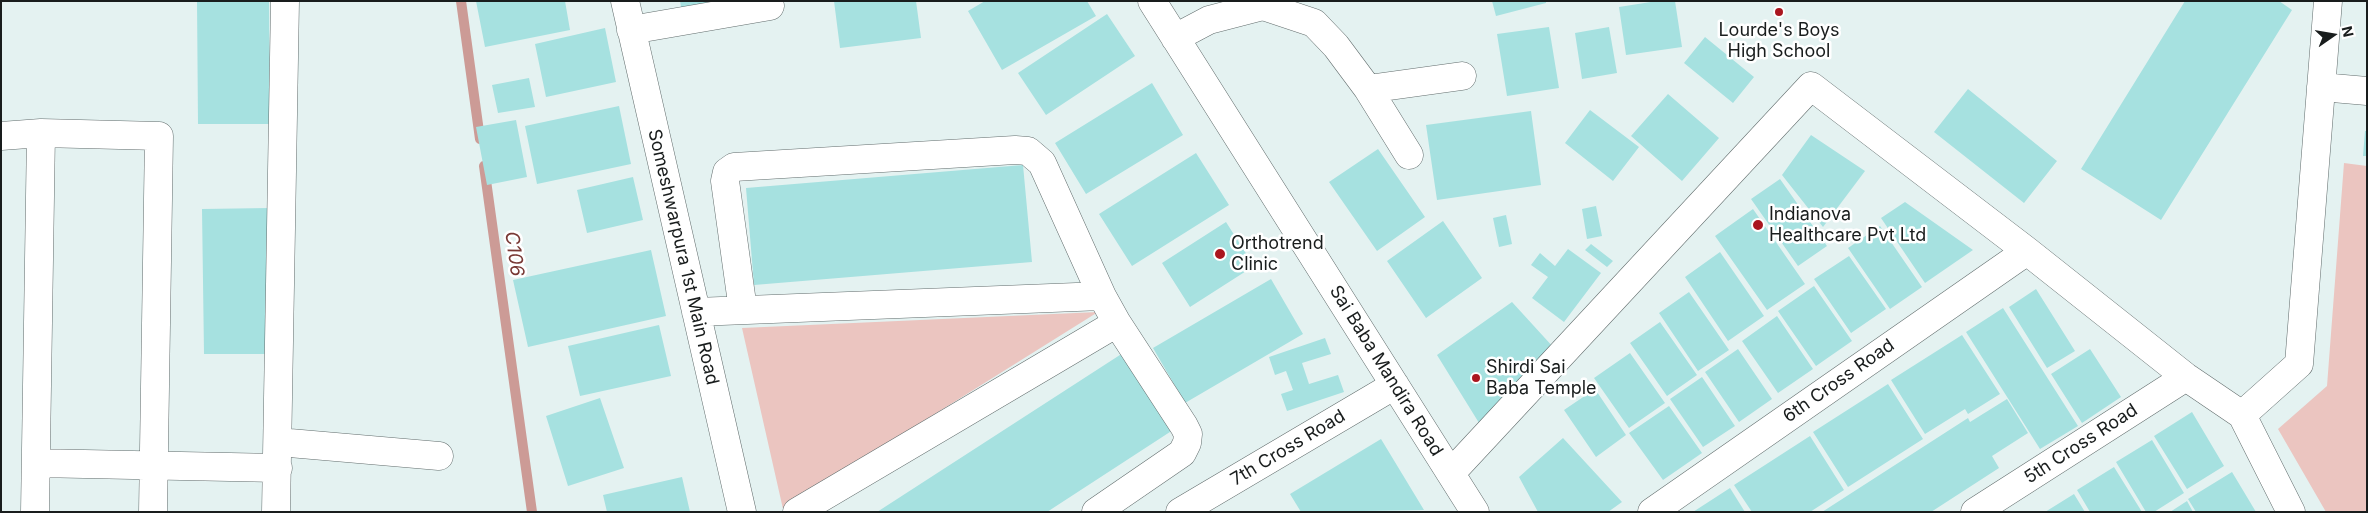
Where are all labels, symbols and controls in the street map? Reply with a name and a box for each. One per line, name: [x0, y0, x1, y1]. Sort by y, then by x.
marker: Lourde's Boys High School: [1773, 6, 1785, 18]
north arrow: [2308, 10, 2358, 60]
place label: Lourde's Boys High School: [1718, 20, 1840, 62]
text: N: [2339, 24, 2358, 39]
street label: Someshwarpura 1st Main Road: [643, 127, 723, 387]
place label: Indianova Healthcare Pvt Ltd: [1769, 204, 1926, 246]
marker: Indianova Healthcare Pvt Ltd: [1751, 218, 1765, 232]
water label: C106: [500, 230, 528, 278]
place label: Orthotrend Clinic: [1231, 233, 1324, 276]
marker: Orthotrend Clinic: [1213, 247, 1227, 261]
street label: Sai Baba Mandira Road: [1325, 282, 1447, 460]
street label: 6th Cross Road: [1779, 335, 1899, 427]
place label: Shirdi Sai Baba Temple: [1486, 357, 1597, 399]
marker: Shirdi Sai Baba Temple: [1470, 372, 1482, 384]
street label: 5th Cross Road: [2020, 399, 2142, 489]
street label: 7th Cross Road: [1227, 405, 1349, 491]

